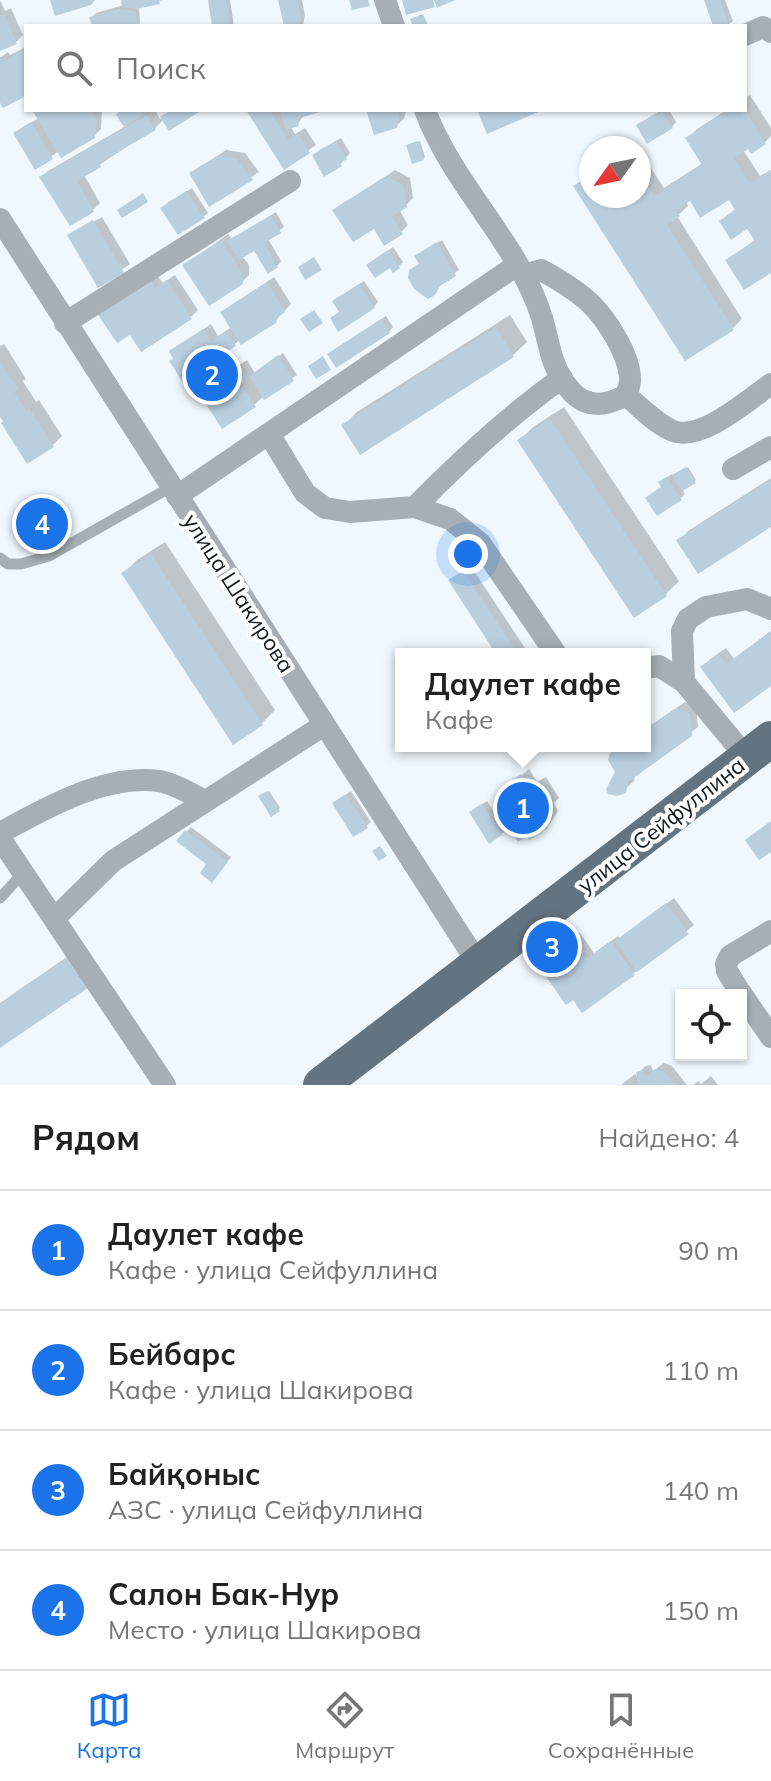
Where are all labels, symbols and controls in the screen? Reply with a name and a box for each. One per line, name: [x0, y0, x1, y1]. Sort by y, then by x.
search box: [24, 24, 747, 112]
icon: search: [52, 46, 96, 90]
text: Поиск: [116, 49, 206, 87]
north arrow: [579, 136, 651, 208]
pin: 2: [186, 345, 238, 405]
pin: 4: [16, 494, 68, 554]
street label: улица Шакирова: [177, 508, 301, 678]
your location: [448, 534, 488, 574]
popup: [395, 648, 651, 752]
text: Даулет кафе: [425, 665, 621, 703]
text: Кафе: [425, 703, 494, 736]
street label: улица Сейфуллина: [572, 751, 750, 899]
pin: 1: [497, 778, 549, 838]
pin: 3: [526, 917, 578, 977]
map controls: [675, 989, 747, 1061]
button: locate: [675, 989, 747, 1061]
text: Рядом: [32, 1116, 140, 1159]
text: Найдено: 4: [599, 1121, 739, 1154]
text: Даулет кафе: [108, 1215, 304, 1253]
text: 1: [50, 1234, 66, 1267]
text: 90 m: [678, 1234, 739, 1267]
text: Кафе · улица Сейфуллина: [108, 1253, 438, 1286]
text: Бейбарс: [108, 1335, 236, 1373]
text: 2: [50, 1354, 66, 1387]
text: 110 m: [663, 1354, 739, 1387]
text: Кафе · улица Шакирова: [108, 1373, 414, 1406]
text: Байқоныс: [108, 1455, 261, 1493]
text: 3: [50, 1474, 66, 1507]
text: 140 m: [663, 1474, 739, 1507]
text: АЗС · улица Сейфуллина: [108, 1493, 423, 1526]
text: Салон Бак-Нур: [108, 1575, 339, 1613]
text: 4: [50, 1594, 66, 1627]
text: 150 m: [663, 1594, 739, 1627]
text: Место · улица Шакирова: [108, 1613, 422, 1646]
tab: Карта: [77, 1688, 142, 1764]
tab: Маршрут: [295, 1688, 394, 1764]
tab: Сохранённые: [548, 1688, 694, 1764]

